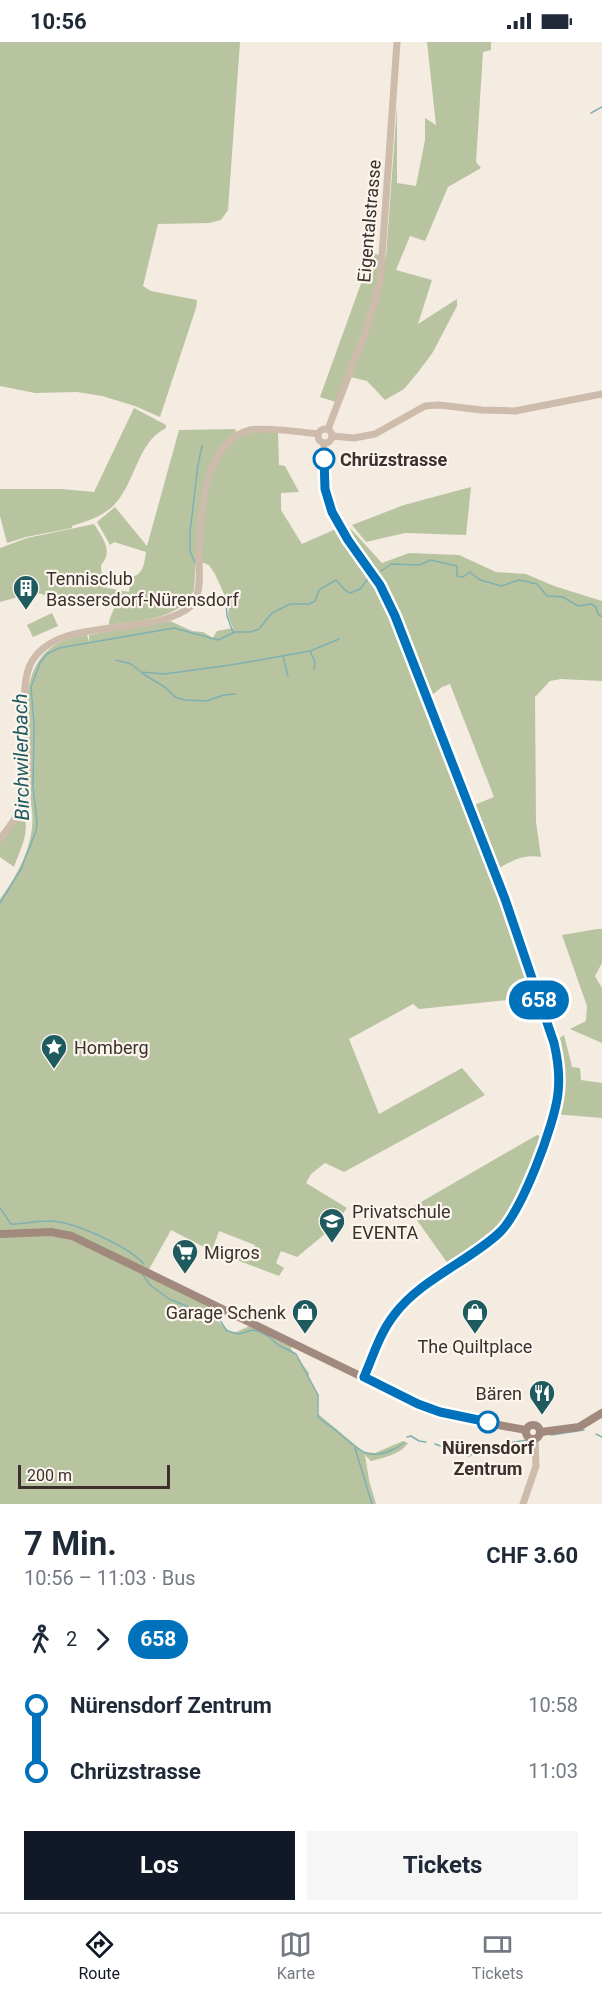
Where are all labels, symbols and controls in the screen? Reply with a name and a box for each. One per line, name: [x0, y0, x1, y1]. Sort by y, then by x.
text: 10:56: [30, 9, 87, 34]
street label: Eigentalstrasse: [353, 159, 385, 283]
marker: Chrüzstrasse: [313, 448, 335, 470]
place label: Chrüzstrasse: [340, 449, 447, 470]
place label: Tennisclub Bassersdorf-Nürensdorf: [46, 568, 240, 610]
building icon: Tennisclub Bassersdorf-Nürensdorf: [11, 573, 41, 611]
water label: Birchwilerbach: [8, 693, 34, 821]
line badge: 658: [504, 980, 574, 1020]
text: 658: [521, 988, 557, 1012]
place icon: Homberg: [39, 1032, 69, 1070]
place label: Homberg: [74, 1037, 149, 1058]
place label: Privatschule EVENTA: [352, 1201, 451, 1243]
school or university icon: Privatschule EVENTA: [317, 1206, 347, 1244]
supermarket icon: Migros: [170, 1237, 200, 1275]
place label: Migros: [204, 1242, 260, 1263]
shop icon: Garage Schenk: [290, 1297, 320, 1335]
shop icon: The Quiltplace: [460, 1297, 490, 1335]
place label: Garage Schenk: [166, 1302, 287, 1323]
place label: The Quiltplace: [418, 1336, 532, 1357]
restaurant icon: Bären: [527, 1378, 557, 1416]
place label: Bären: [476, 1383, 522, 1404]
marker: Nürensdorf Zentrum: [477, 1411, 499, 1433]
place label: Nürensdorf Zentrum: [442, 1437, 534, 1479]
scale bar: [18, 1462, 170, 1490]
text: 200 m: [27, 1466, 72, 1485]
text: 7 Min.: [24, 1524, 117, 1563]
text: CHF 3.60: [486, 1543, 578, 1568]
text: 10:56 – 11:03 · Bus: [24, 1566, 196, 1590]
icon: walk: [24, 1623, 57, 1656]
icon: forward: [86, 1623, 119, 1656]
text: 2: [66, 1627, 77, 1651]
text: 658: [140, 1627, 176, 1651]
text: Nürensdorf Zentrum: [70, 1693, 272, 1718]
text: 10:58: [528, 1693, 578, 1717]
text: Chrüzstrasse: [70, 1759, 201, 1784]
text: 11:03: [528, 1759, 578, 1783]
button: Los: [24, 1831, 295, 1900]
button: Tickets: [307, 1831, 578, 1900]
tab: Route: [78, 1928, 120, 1983]
tab: Karte: [277, 1928, 315, 1983]
tab: Tickets: [472, 1928, 524, 1983]

